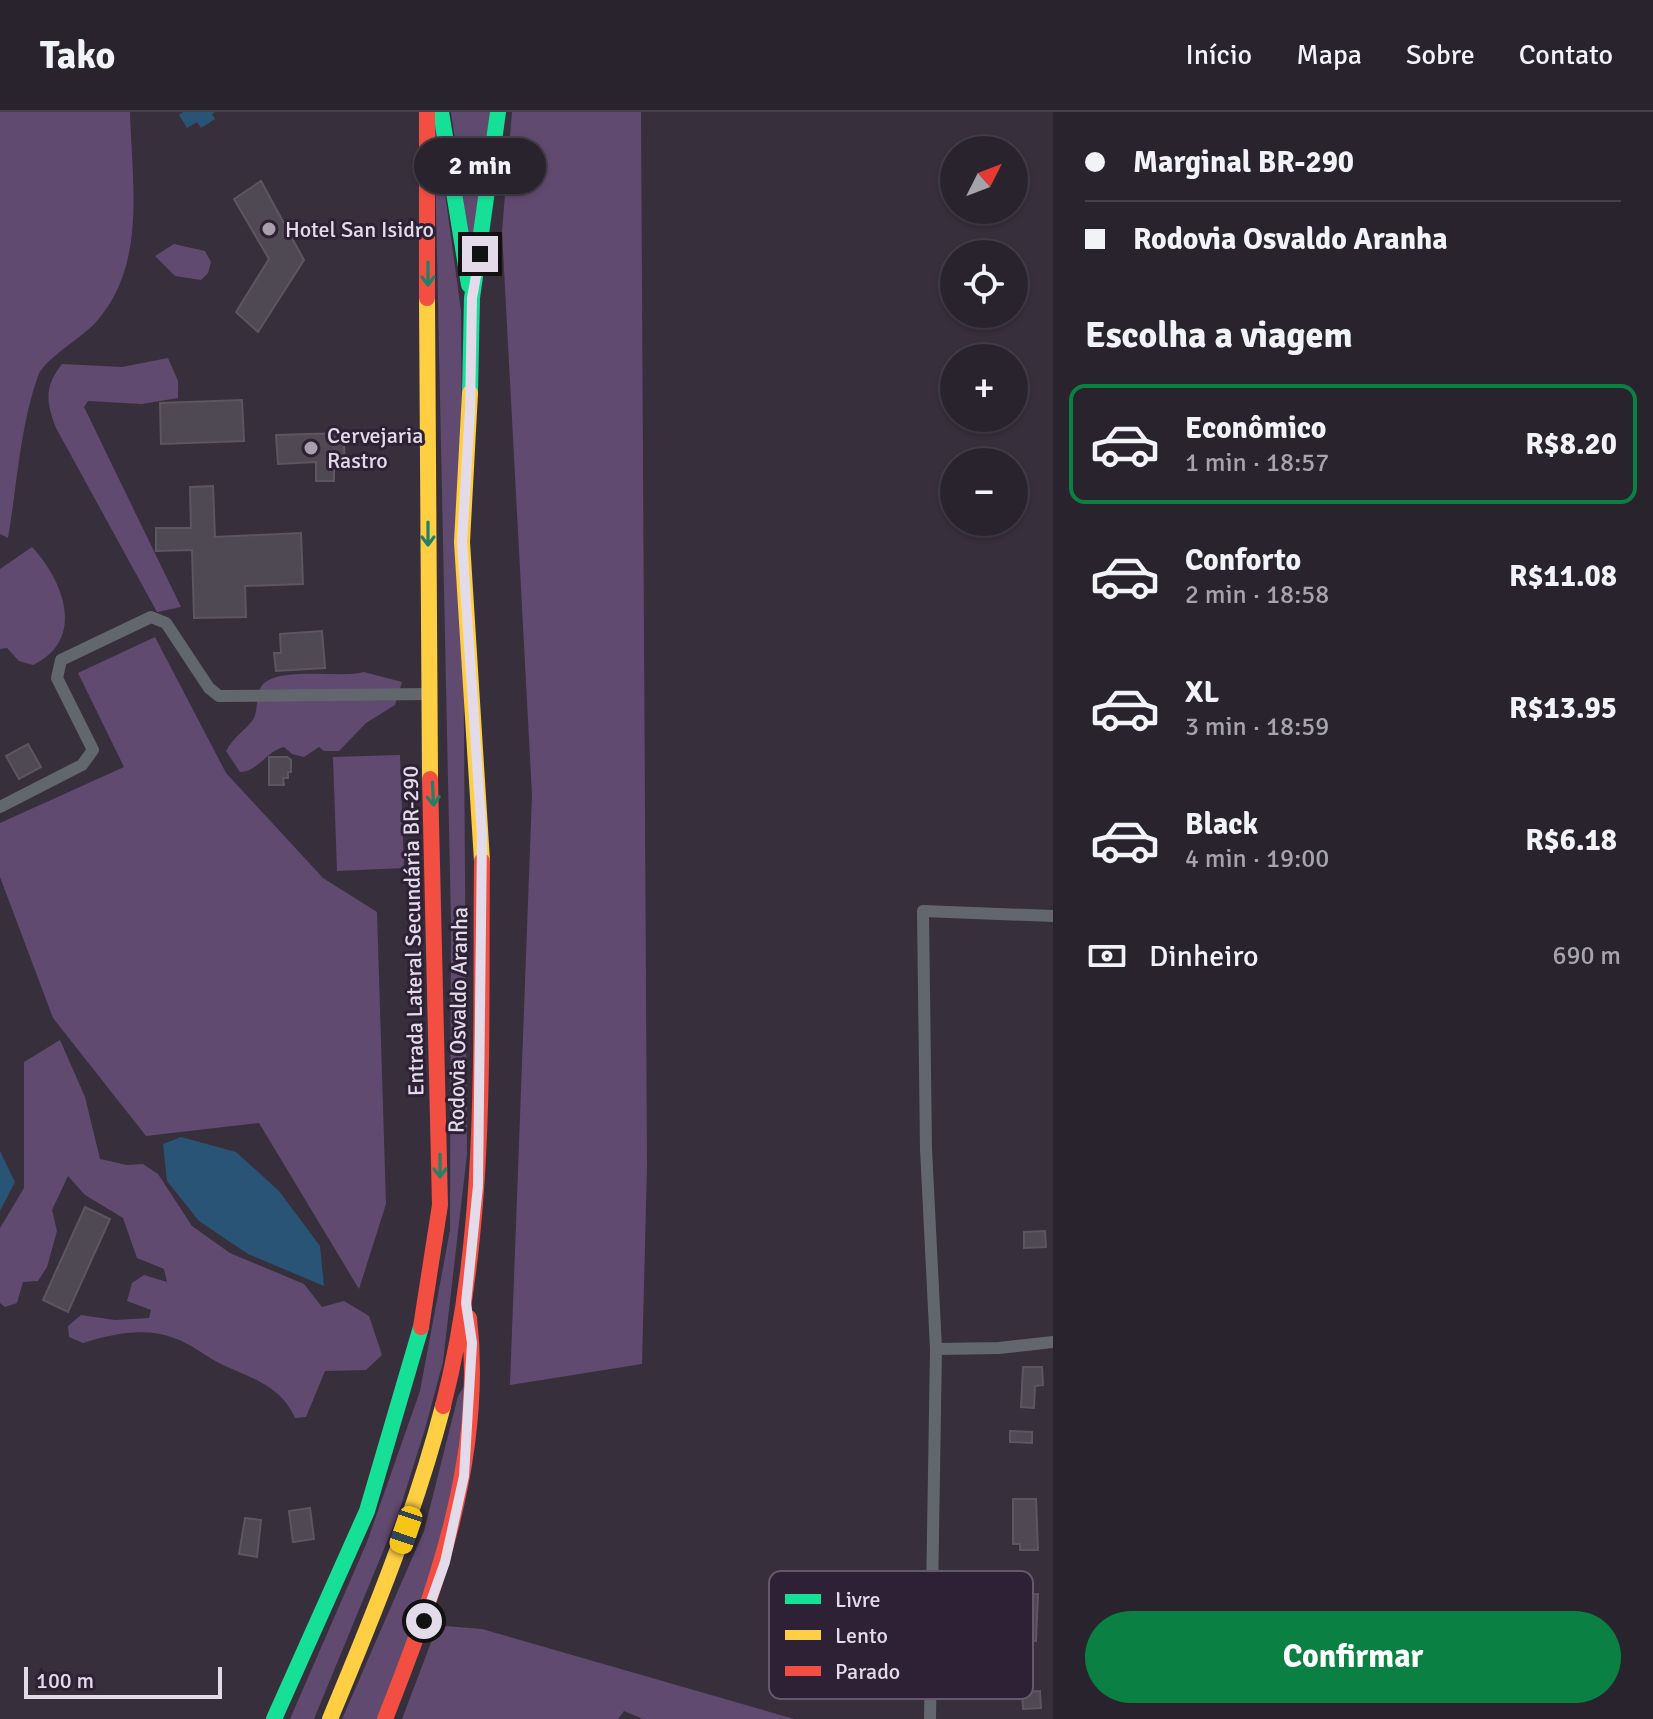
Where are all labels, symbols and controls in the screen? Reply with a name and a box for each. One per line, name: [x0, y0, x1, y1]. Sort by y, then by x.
text: Tako: [40, 32, 115, 79]
text: Início: [1185, 38, 1252, 72]
text: Mapa: [1296, 38, 1362, 72]
text: Sobre: [1406, 38, 1475, 72]
text: Contato: [1519, 38, 1613, 72]
north arrow: [940, 136, 1028, 224]
map controls: [940, 136, 1028, 536]
callout: 2 min: [414, 138, 546, 194]
text: Marginal BR-290: [1133, 144, 1354, 181]
text: 2 min: [449, 150, 511, 182]
place label: Hotel San Isidro: [285, 216, 434, 243]
marker: Hotel San Isidro: [260, 220, 278, 238]
text: Rodovia Osvaldo Aranha: [1133, 221, 1448, 258]
route end: [462, 236, 498, 272]
button: locate: [940, 240, 1028, 328]
one-way arrow: [420, 260, 436, 287]
text: Escolha a viagem: [1085, 313, 1353, 358]
button: +: [940, 344, 1028, 432]
icon: car: [1089, 408, 1161, 480]
text: Econômico: [1185, 410, 1327, 447]
place label: Cervejaria Rastro: [327, 422, 423, 474]
text: R$8.20: [1525, 426, 1617, 463]
marker: Cervejaria Rastro: [302, 439, 320, 457]
text: 1 min · 18:57: [1185, 447, 1329, 479]
button: −: [940, 448, 1028, 536]
one-way arrow: [420, 520, 436, 547]
icon: car: [1089, 540, 1161, 612]
text: Conforto: [1185, 542, 1301, 579]
text: R$11.08: [1509, 558, 1617, 595]
text: 2 min · 18:58: [1185, 579, 1329, 611]
icon: car: [1089, 672, 1161, 744]
text: XL: [1185, 674, 1219, 711]
text: R$13.95: [1509, 690, 1617, 727]
text: 3 min · 18:59: [1185, 711, 1329, 743]
street label: Entrada Lateral Secundária BR-290: [397, 766, 429, 1096]
one-way arrow: [425, 780, 440, 807]
icon: car: [1089, 804, 1161, 876]
text: Black: [1185, 806, 1258, 843]
text: R$6.18: [1525, 822, 1617, 859]
text: 4 min · 19:00: [1185, 843, 1329, 875]
street label: Rodovia Osvaldo Aranha: [443, 907, 473, 1133]
icon: cash: [1085, 934, 1129, 978]
text: Dinheiro: [1149, 938, 1259, 975]
text: 690 m: [1552, 940, 1621, 972]
one-way arrow: [432, 1152, 448, 1179]
car: [387, 1503, 425, 1557]
legend: [769, 1571, 1033, 1699]
text: Livre: [835, 1586, 881, 1613]
route start: [406, 1603, 442, 1639]
button: Confirmar: [1085, 1611, 1621, 1703]
text: Lento: [835, 1622, 888, 1649]
text: Parado: [835, 1658, 900, 1685]
scale bar: [24, 1663, 222, 1699]
text: 100 m: [36, 1667, 94, 1694]

